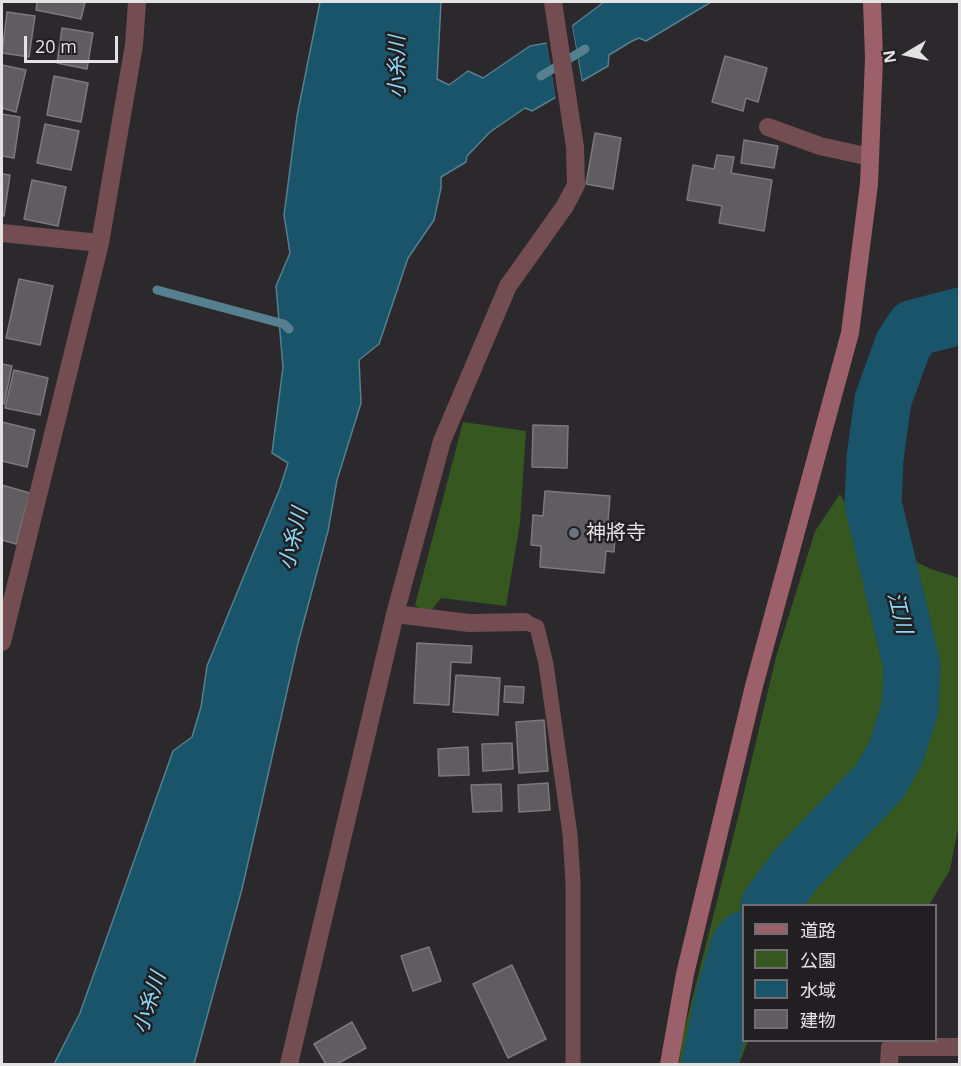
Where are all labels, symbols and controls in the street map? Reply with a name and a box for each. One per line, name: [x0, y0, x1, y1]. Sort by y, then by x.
scale bar: [27, 24, 122, 62]
north arrow: [877, 24, 937, 84]
text: 20 m: [35, 34, 77, 58]
water label: 小糸川: [385, 36, 411, 98]
text: N: [877, 49, 901, 65]
water label: 小糸川: [275, 505, 313, 573]
place label: 神將寺: [586, 521, 646, 545]
marker: 神將寺: [567, 526, 581, 540]
water label: 江川: [882, 590, 916, 636]
legend: [742, 904, 937, 1042]
text: 道路: [800, 918, 836, 942]
text: 公園: [800, 948, 836, 972]
water label: 小糸川: [128, 969, 172, 1037]
text: 水域: [800, 978, 836, 1002]
text: 建物: [800, 1008, 836, 1032]

